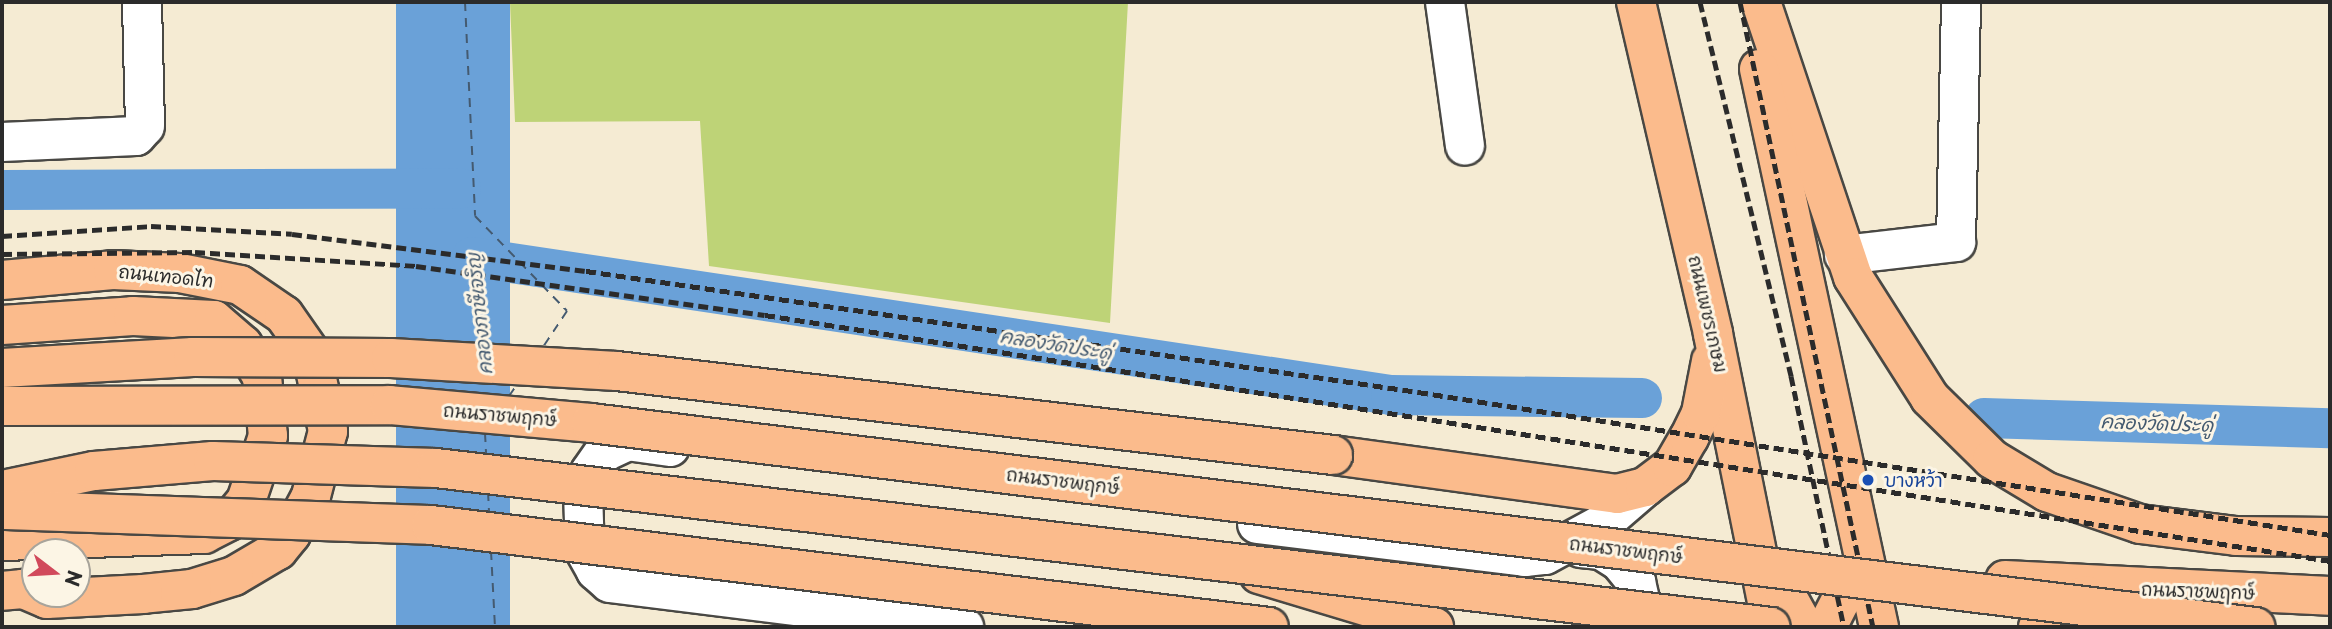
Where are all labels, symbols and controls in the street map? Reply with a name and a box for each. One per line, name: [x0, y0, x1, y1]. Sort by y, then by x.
water label: คลองภาษีเจริญ: [461, 252, 497, 376]
street label: ถนนเพชรเกษม: [1684, 253, 1732, 375]
street label: ถนนเทอดไท: [118, 260, 214, 292]
water label: คลองวัดประดู่: [999, 324, 1113, 364]
street label: ถนนราชพฤกษ์: [442, 399, 558, 431]
water label: คลองวัดประดู่: [2100, 410, 2214, 436]
street label: ถนนราชพฤกษ์: [1005, 463, 1121, 499]
place label: บางหว้า: [1884, 469, 1943, 491]
marker: บางหว้า: [1858, 470, 1878, 490]
street label: ถนนราชพฤกษ์: [1568, 532, 1684, 568]
north arrow: [21, 538, 91, 608]
text: N: [59, 567, 90, 590]
street label: ถนนราชพฤกษ์: [2141, 578, 2255, 604]

